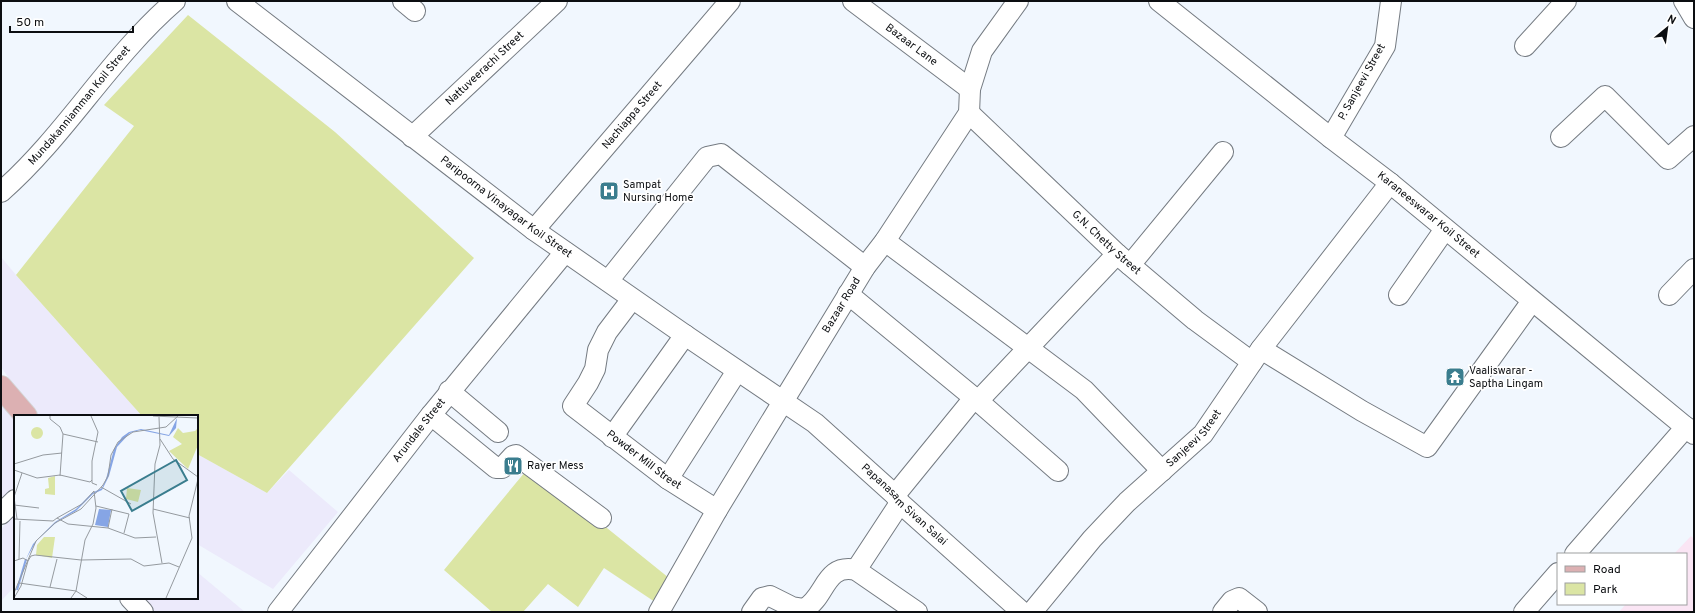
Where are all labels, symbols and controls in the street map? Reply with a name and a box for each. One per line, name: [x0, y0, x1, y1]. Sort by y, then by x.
scale bar: [10, 8, 133, 34]
north arrow: [1647, 8, 1687, 48]
text: N: [1665, 12, 1678, 28]
text: 50 m: [16, 15, 44, 31]
street label: Bazaar Lane: [882, 21, 940, 69]
street label: Nattuveerachi Street: [443, 28, 527, 109]
street label: P. Sanjeevi Street: [1335, 41, 1389, 123]
street label: Mundakanniamman Koil Street: [26, 43, 134, 168]
street label: Nachiappa Street: [599, 78, 665, 152]
street label: Paripoorna Vinayagar Koil Street: [437, 153, 575, 261]
street label: Karaneeswarar Koil Street: [1374, 169, 1483, 261]
place label: Sampat Nursing Home: [623, 178, 694, 205]
hospital icon: Sampat Nursing Home: [598, 180, 620, 202]
street label: G.N. Chetty Street: [1069, 208, 1144, 278]
street label: Bazaar Road: [819, 275, 864, 336]
place label: Vaaliswarar - Saptha Lingam: [1469, 364, 1543, 391]
temple icon: Vaaliswarar - Saptha Lingam: [1444, 366, 1466, 388]
street label: Arundale Street: [390, 395, 449, 465]
street label: Sanjeevi Street: [1163, 407, 1225, 471]
inset map: [14, 415, 198, 599]
street label: Powder Mill Street: [604, 427, 684, 493]
restaurant icon: Rayer Mess: [502, 455, 524, 477]
place label: Rayer Mess: [527, 459, 584, 473]
street label: Papanasam Sivan Salai: [858, 461, 950, 549]
legend: [1557, 553, 1687, 605]
text: Road: [1593, 562, 1621, 578]
text: Park: [1593, 582, 1618, 598]

